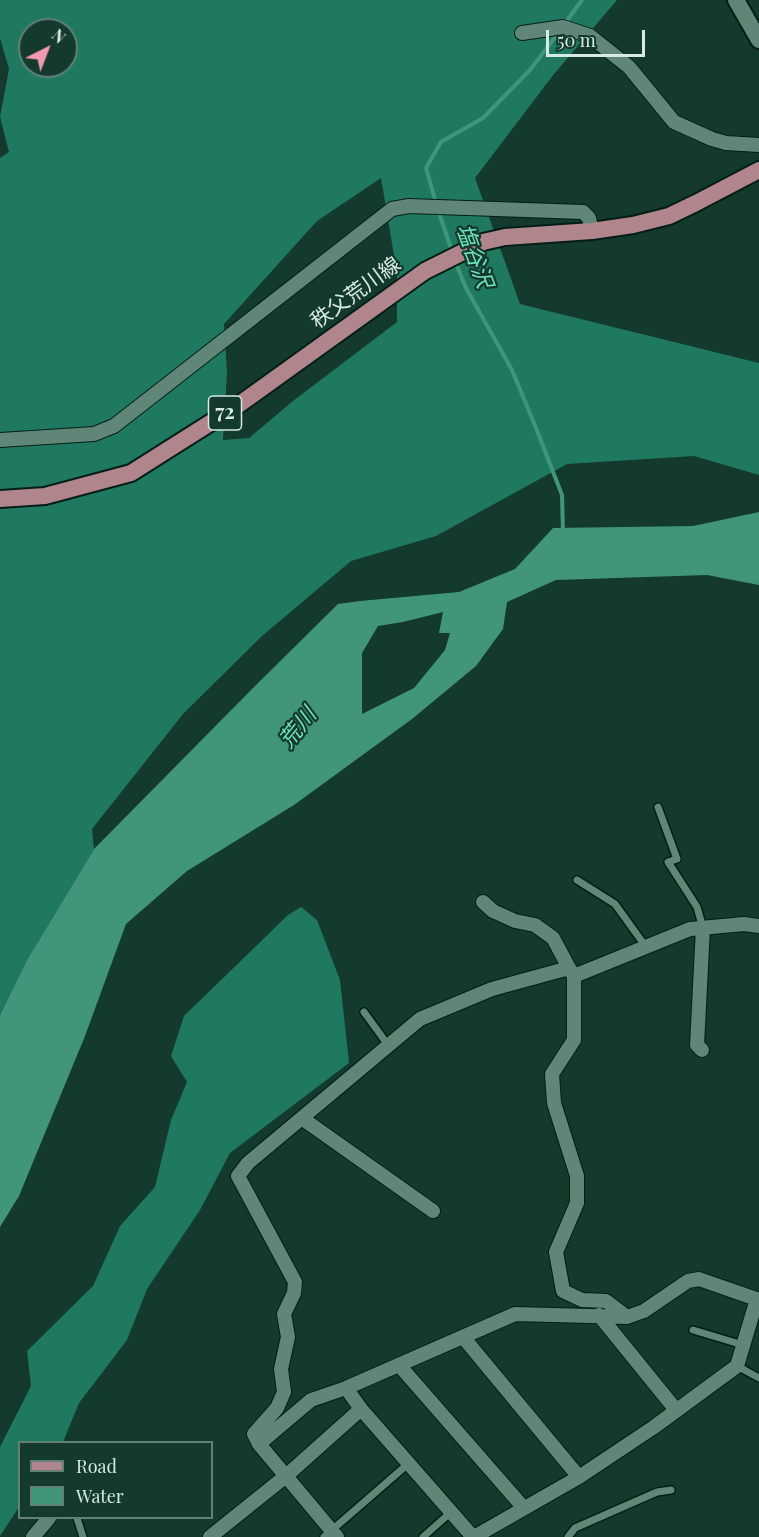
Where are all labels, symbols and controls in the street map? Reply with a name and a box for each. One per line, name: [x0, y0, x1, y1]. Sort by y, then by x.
north arrow: [18, 18, 78, 78]
scale bar: [549, 18, 648, 56]
text: N: [48, 24, 70, 47]
text: 50 m: [557, 28, 596, 52]
water label: 塩谷沢: [450, 220, 498, 292]
street label: 秩父荒川線: [306, 252, 406, 334]
road number: 72: [208, 396, 242, 430]
water label: 荒川: [274, 703, 322, 753]
legend: [18, 1441, 213, 1519]
text: Road: [76, 1454, 117, 1478]
text: Water: [76, 1484, 124, 1508]

